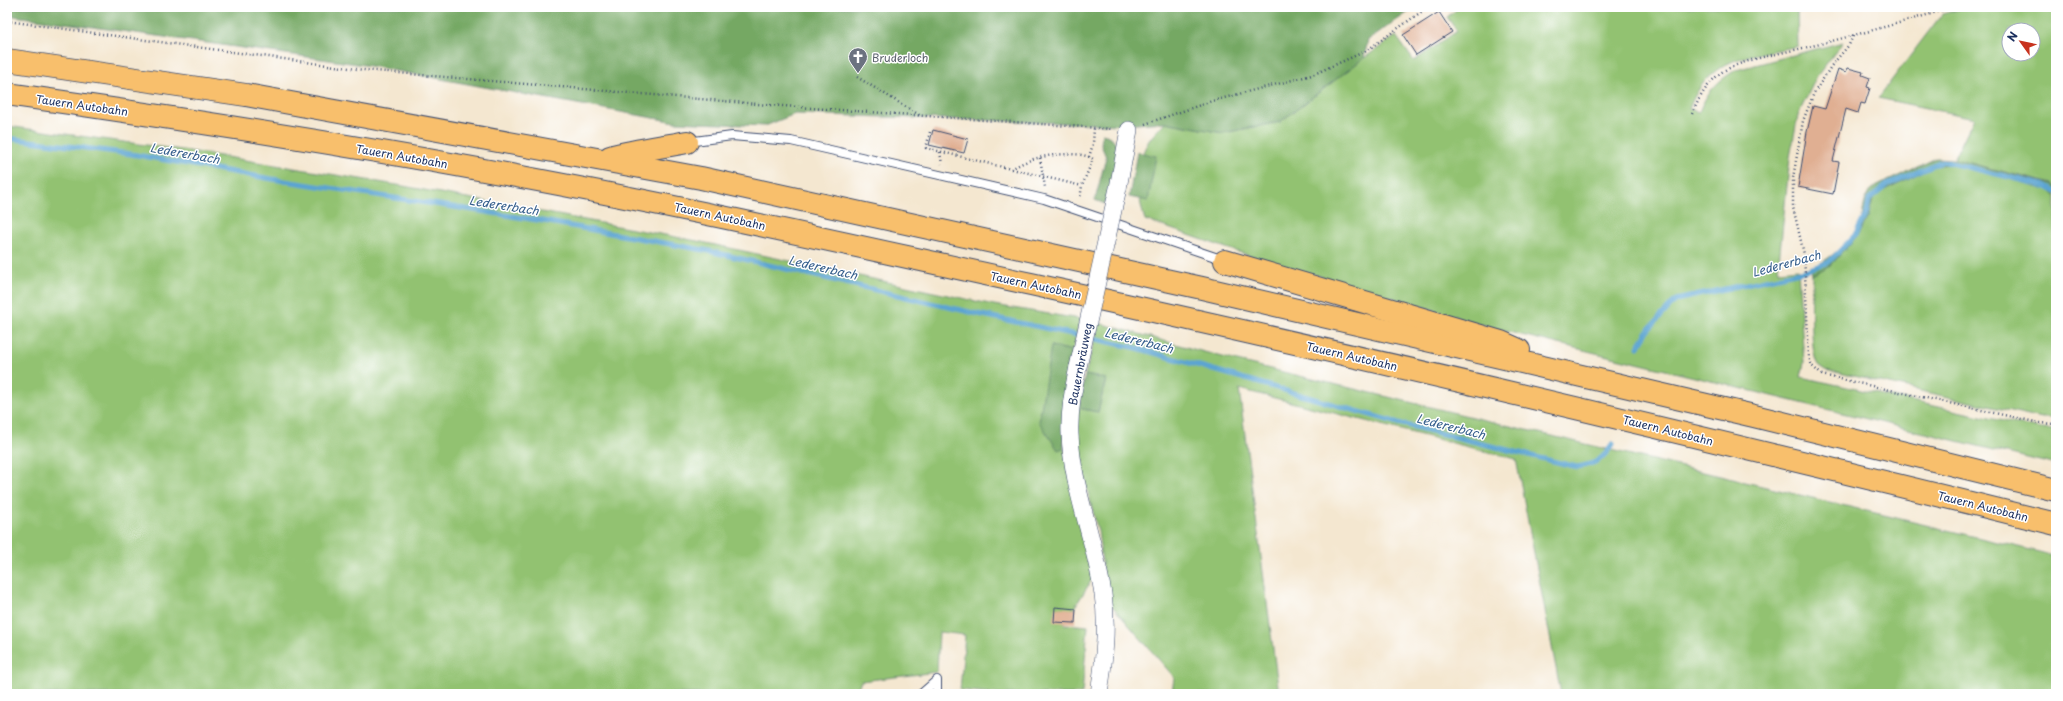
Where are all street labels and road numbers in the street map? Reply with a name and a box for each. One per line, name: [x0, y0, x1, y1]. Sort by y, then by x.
street label: Tauern Autobahn: [35, 90, 129, 120]
street label: Tauern Autobahn: [355, 140, 449, 172]
street label: Tauern Autobahn: [673, 198, 767, 234]
street label: Tauern Autobahn: [989, 267, 1083, 303]
street label: Bauernbräuweg: [1064, 321, 1096, 407]
street label: Tauern Autobahn: [1305, 337, 1399, 375]
street label: Tauern Autobahn: [1621, 411, 1715, 449]
street label: Tauern Autobahn: [1936, 487, 2030, 525]

